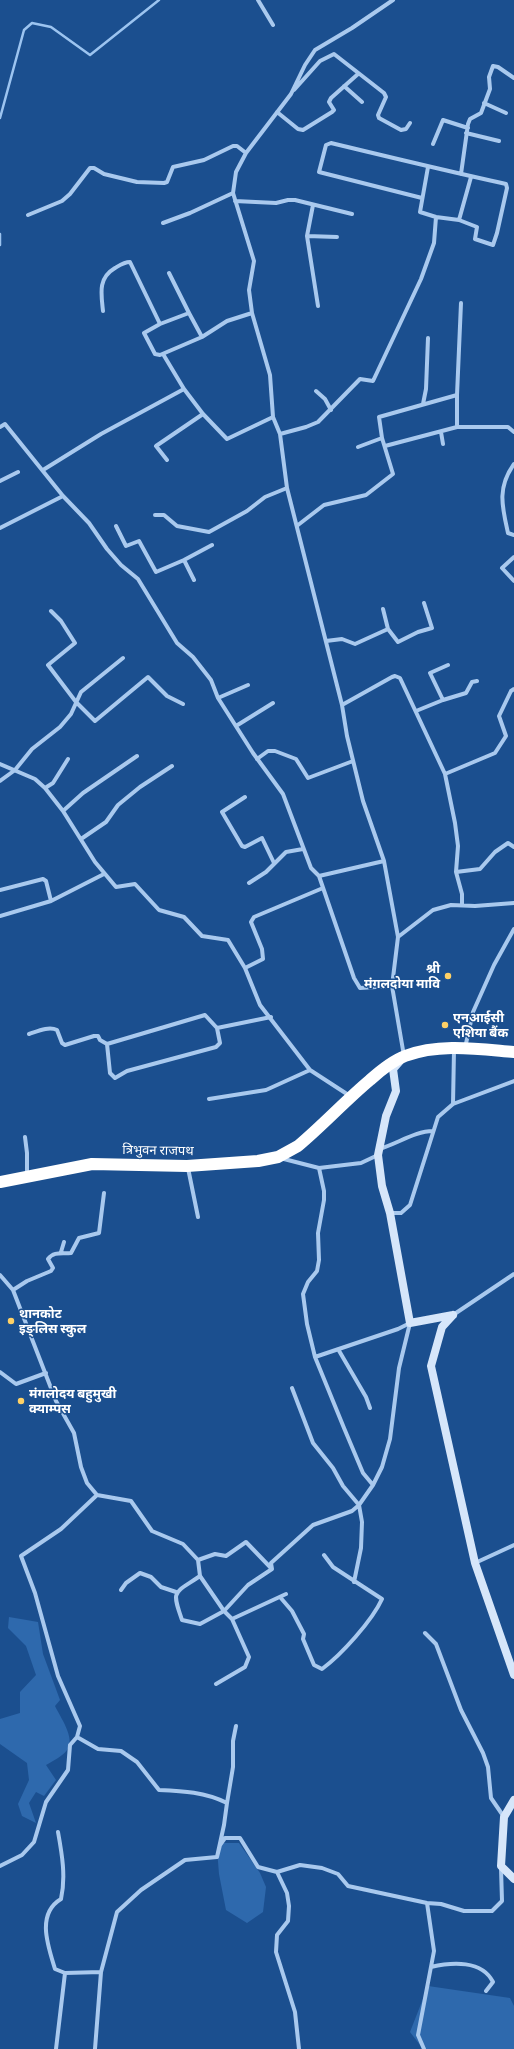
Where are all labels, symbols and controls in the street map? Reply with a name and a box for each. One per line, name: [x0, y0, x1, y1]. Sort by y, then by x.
place label: श्री मंगलदोया मावि: [364, 961, 440, 992]
marker: श्री मंगलदोया मावि: [443, 971, 453, 981]
place label: एनआईसी एशिया बैंक: [453, 1010, 508, 1041]
marker: एनआईसी एशिया बैंक: [440, 1020, 450, 1030]
street label: त्रिभुवन राजपथ: [122, 1143, 194, 1159]
place label: थानकोट इङ्लिस स्कुल: [19, 1306, 86, 1337]
marker: थानकोट इङ्लिस स्कुल: [6, 1316, 16, 1326]
place label: मंगलोदय बहुमुखी क्याम्पस: [29, 1386, 116, 1417]
marker: मंगलोदय बहुमुखी क्याम्पस: [16, 1396, 26, 1406]

